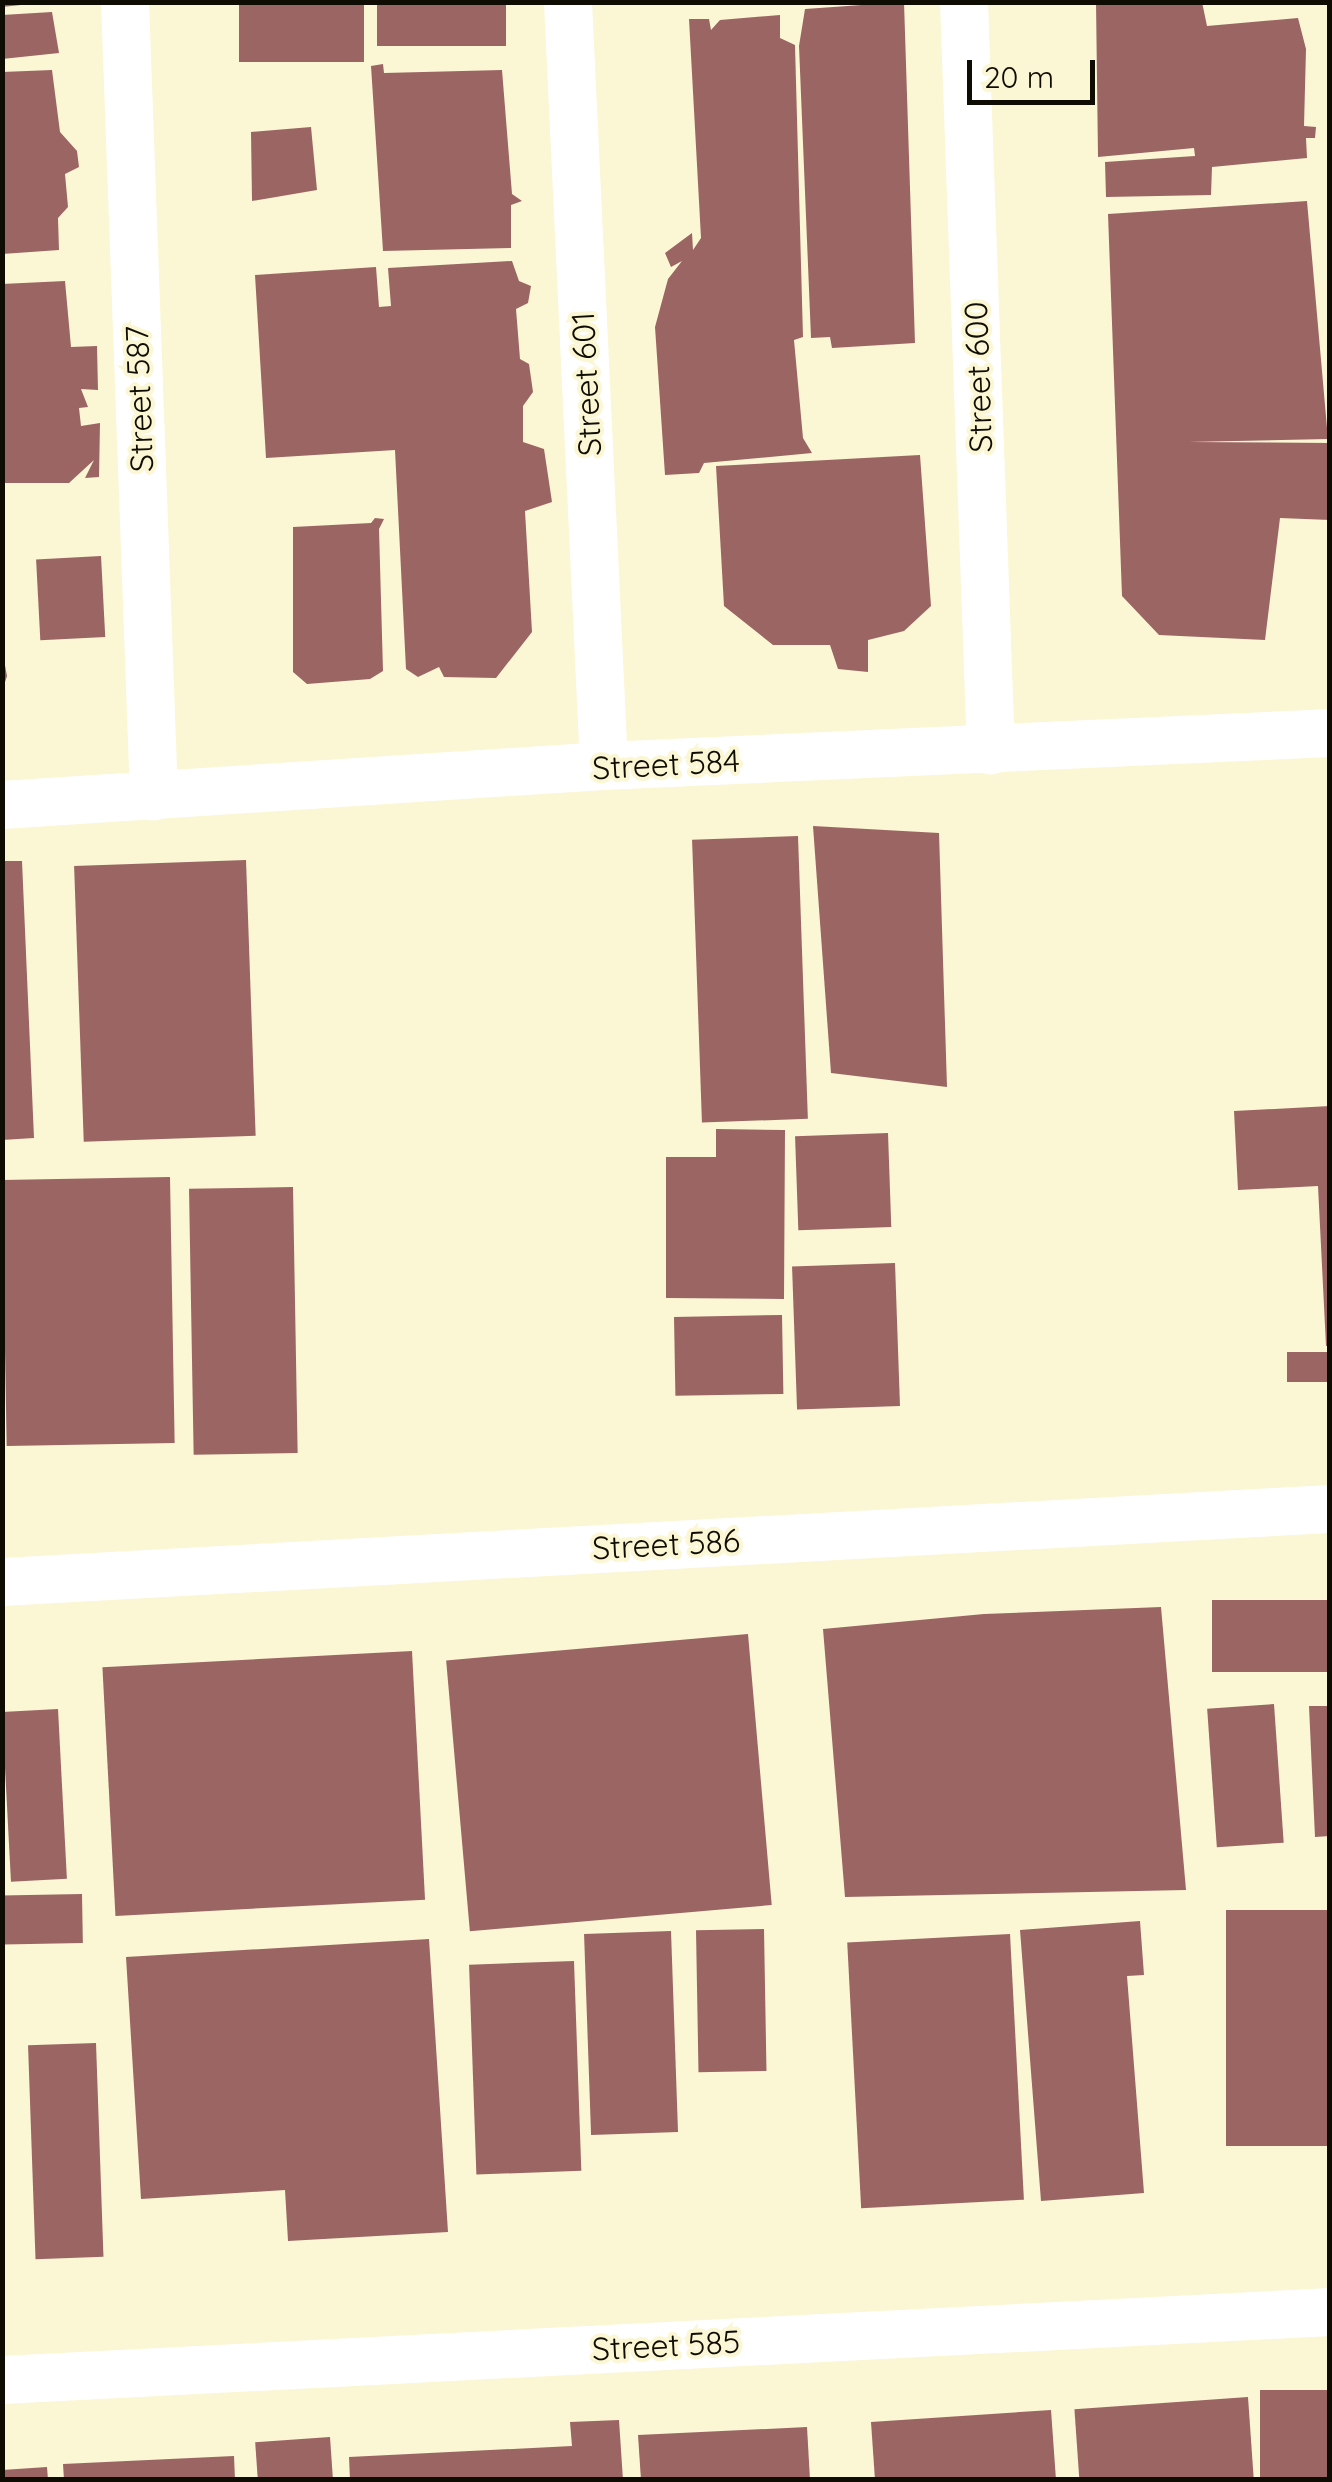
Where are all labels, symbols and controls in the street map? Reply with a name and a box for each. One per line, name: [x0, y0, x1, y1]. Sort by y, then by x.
scale bar: [972, 40, 1100, 102]
text: 20 m: [984, 58, 1054, 96]
street label: Street 600: [956, 301, 1000, 453]
street label: Street 601: [563, 311, 609, 457]
street label: Street 587: [117, 325, 161, 473]
street label: Street 584: [591, 741, 741, 787]
street label: Street 586: [591, 1521, 741, 1567]
street label: Street 585: [591, 2322, 741, 2368]

